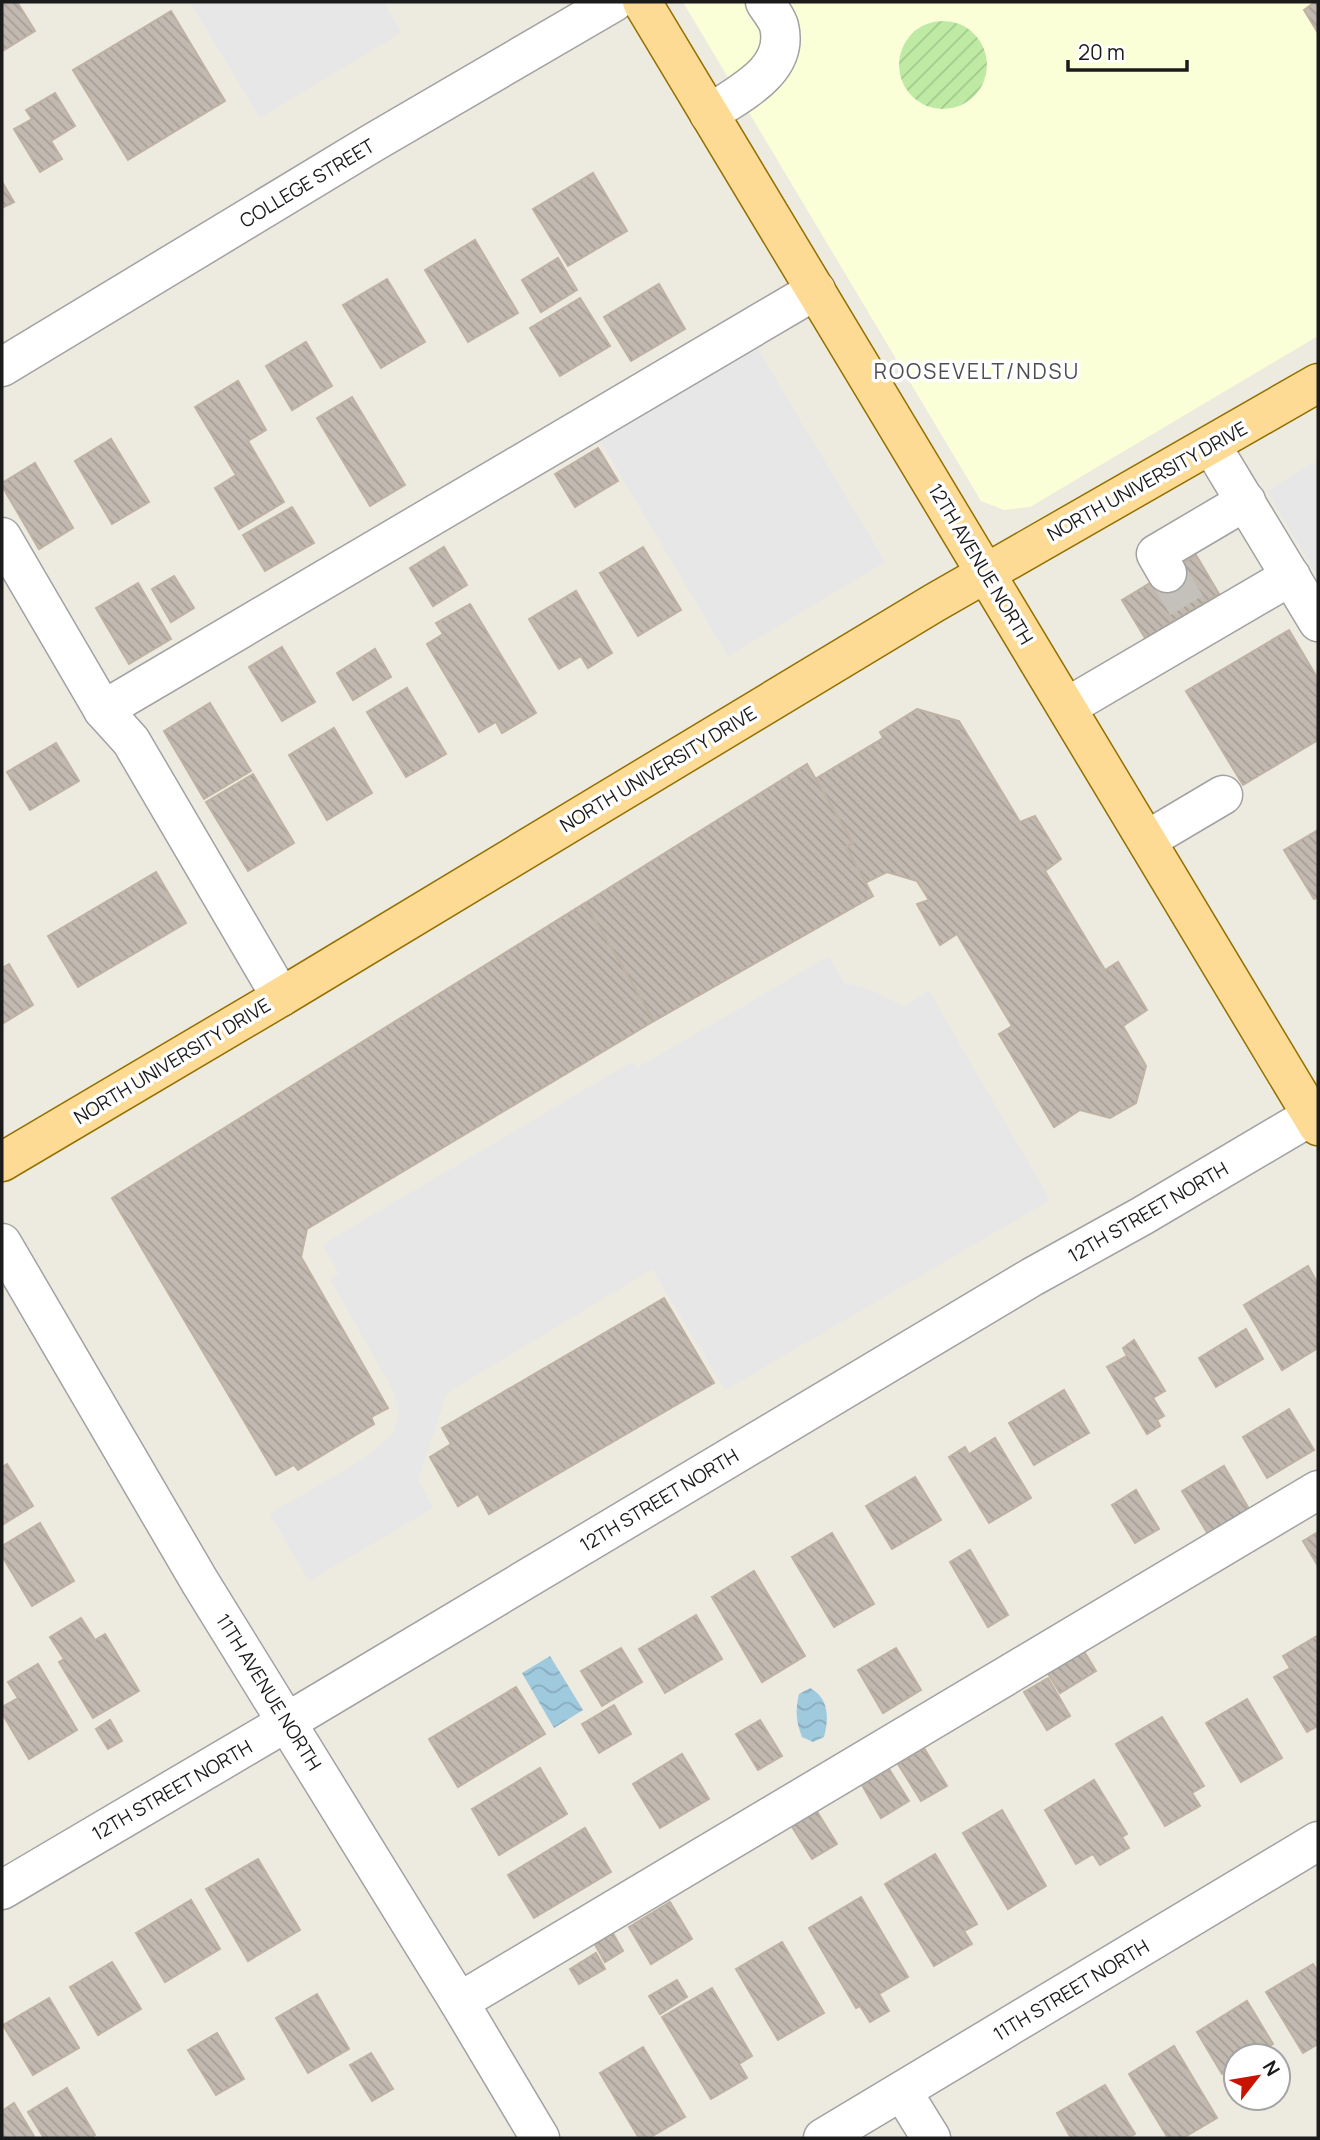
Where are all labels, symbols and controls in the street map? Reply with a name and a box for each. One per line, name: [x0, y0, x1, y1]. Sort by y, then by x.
scale bar: [1068, 28, 1187, 72]
text: 20 m: [1078, 38, 1125, 66]
street label: COLLEGE STREET: [235, 132, 380, 234]
district label: ROOSEVELT/NDSU: [874, 357, 1080, 385]
street label: NORTH UNIVERSITY DRIVE: [1042, 415, 1252, 547]
street label: 12TH AVENUE NORTH: [923, 479, 1039, 649]
street label: NORTH UNIVERSITY DRIVE: [555, 700, 761, 838]
street label: NORTH UNIVERSITY DRIVE: [69, 992, 275, 1130]
street label: 12TH STREET NORTH: [1063, 1156, 1233, 1268]
street label: 12TH STREET NORTH: [575, 1442, 743, 1558]
street label: 11TH AVENUE NORTH: [210, 1609, 328, 1775]
street label: 12TH STREET NORTH: [87, 1734, 257, 1846]
street label: 11TH STREET NORTH: [988, 1933, 1154, 2047]
north arrow: [1222, 2042, 1292, 2112]
text: N: [1257, 2056, 1286, 2081]

